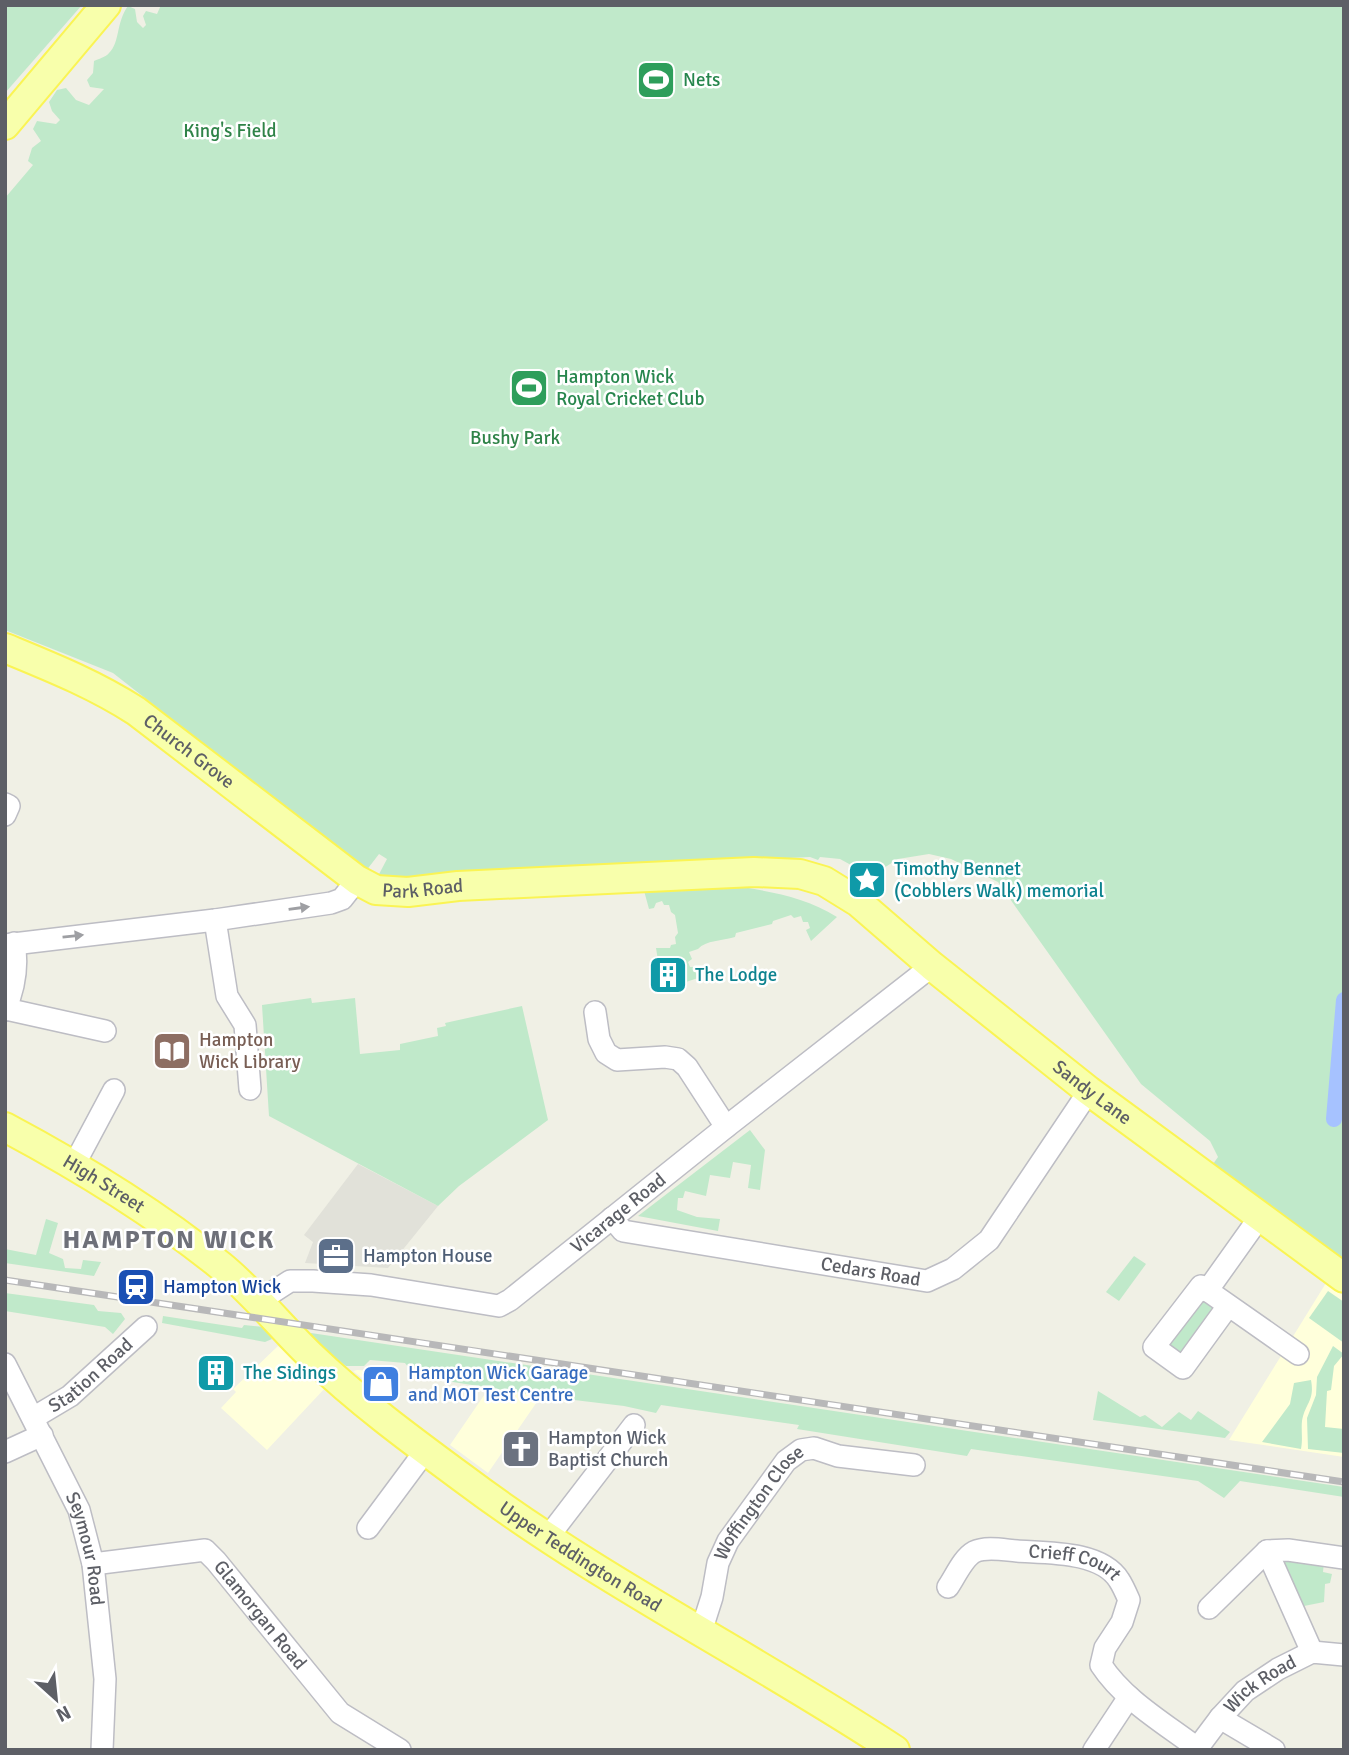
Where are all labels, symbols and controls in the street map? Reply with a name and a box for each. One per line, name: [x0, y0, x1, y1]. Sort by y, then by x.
sports icon: Nets: [635, 59, 677, 101]
place label: Nets: [683, 68, 720, 92]
park label: King's Field: [183, 119, 277, 143]
place label: Hampton Wick Royal Cricket Club: [556, 365, 704, 411]
sports icon: Hampton Wick Royal Cricket Club: [508, 367, 550, 409]
park label: Bushy Park: [470, 426, 560, 450]
street label: Church Grove: [138, 709, 239, 794]
place label: Timothy Bennet (Cobblers Walk) memorial: [894, 857, 1104, 903]
place icon: Timothy Bennet (Cobblers Walk) memorial: [846, 859, 888, 901]
street label: Park Road: [381, 874, 464, 904]
one-way arrow: [288, 902, 310, 913]
one-way arrow: [62, 931, 84, 942]
building icon: The Lodge: [647, 954, 689, 996]
place label: The Lodge: [695, 963, 777, 987]
place label: Hampton Wick Library: [199, 1028, 301, 1074]
library icon: Hampton Wick Library: [151, 1030, 193, 1072]
street label: Sandy Lane: [1048, 1055, 1136, 1130]
street label: High Street: [58, 1150, 150, 1219]
street label: Vicarage Road: [566, 1168, 671, 1259]
district label: HAMPTON WICK: [63, 1224, 276, 1256]
office icon: Hampton House: [315, 1235, 357, 1277]
place label: Hampton House: [363, 1244, 492, 1268]
street label: Cedars Road: [819, 1252, 922, 1292]
station icon: Hampton Wick: [115, 1266, 157, 1308]
place label: Hampton Wick: [163, 1275, 282, 1299]
street label: Station Road: [44, 1333, 138, 1418]
building icon: The Sidings: [195, 1352, 237, 1394]
place label: The Sidings: [243, 1361, 336, 1385]
place label: Hampton Wick Garage and MOT Test Centre: [408, 1361, 588, 1407]
shop icon: Hampton Wick Garage and MOT Test Centre: [360, 1363, 402, 1405]
place label: Hampton Wick Baptist Church: [548, 1426, 668, 1472]
church icon: Hampton Wick Baptist Church: [500, 1428, 542, 1470]
street label: Woffington Close: [709, 1440, 809, 1564]
street label: Seymour Road: [60, 1488, 109, 1607]
street label: Upper Teddington Road: [494, 1496, 666, 1618]
street label: Crieff Court: [1028, 1540, 1127, 1586]
street label: Glamorgan Road: [208, 1555, 312, 1675]
street label: Wick Road: [1218, 1650, 1300, 1718]
north arrow: [21, 1664, 91, 1734]
text: N: [52, 1700, 75, 1727]

